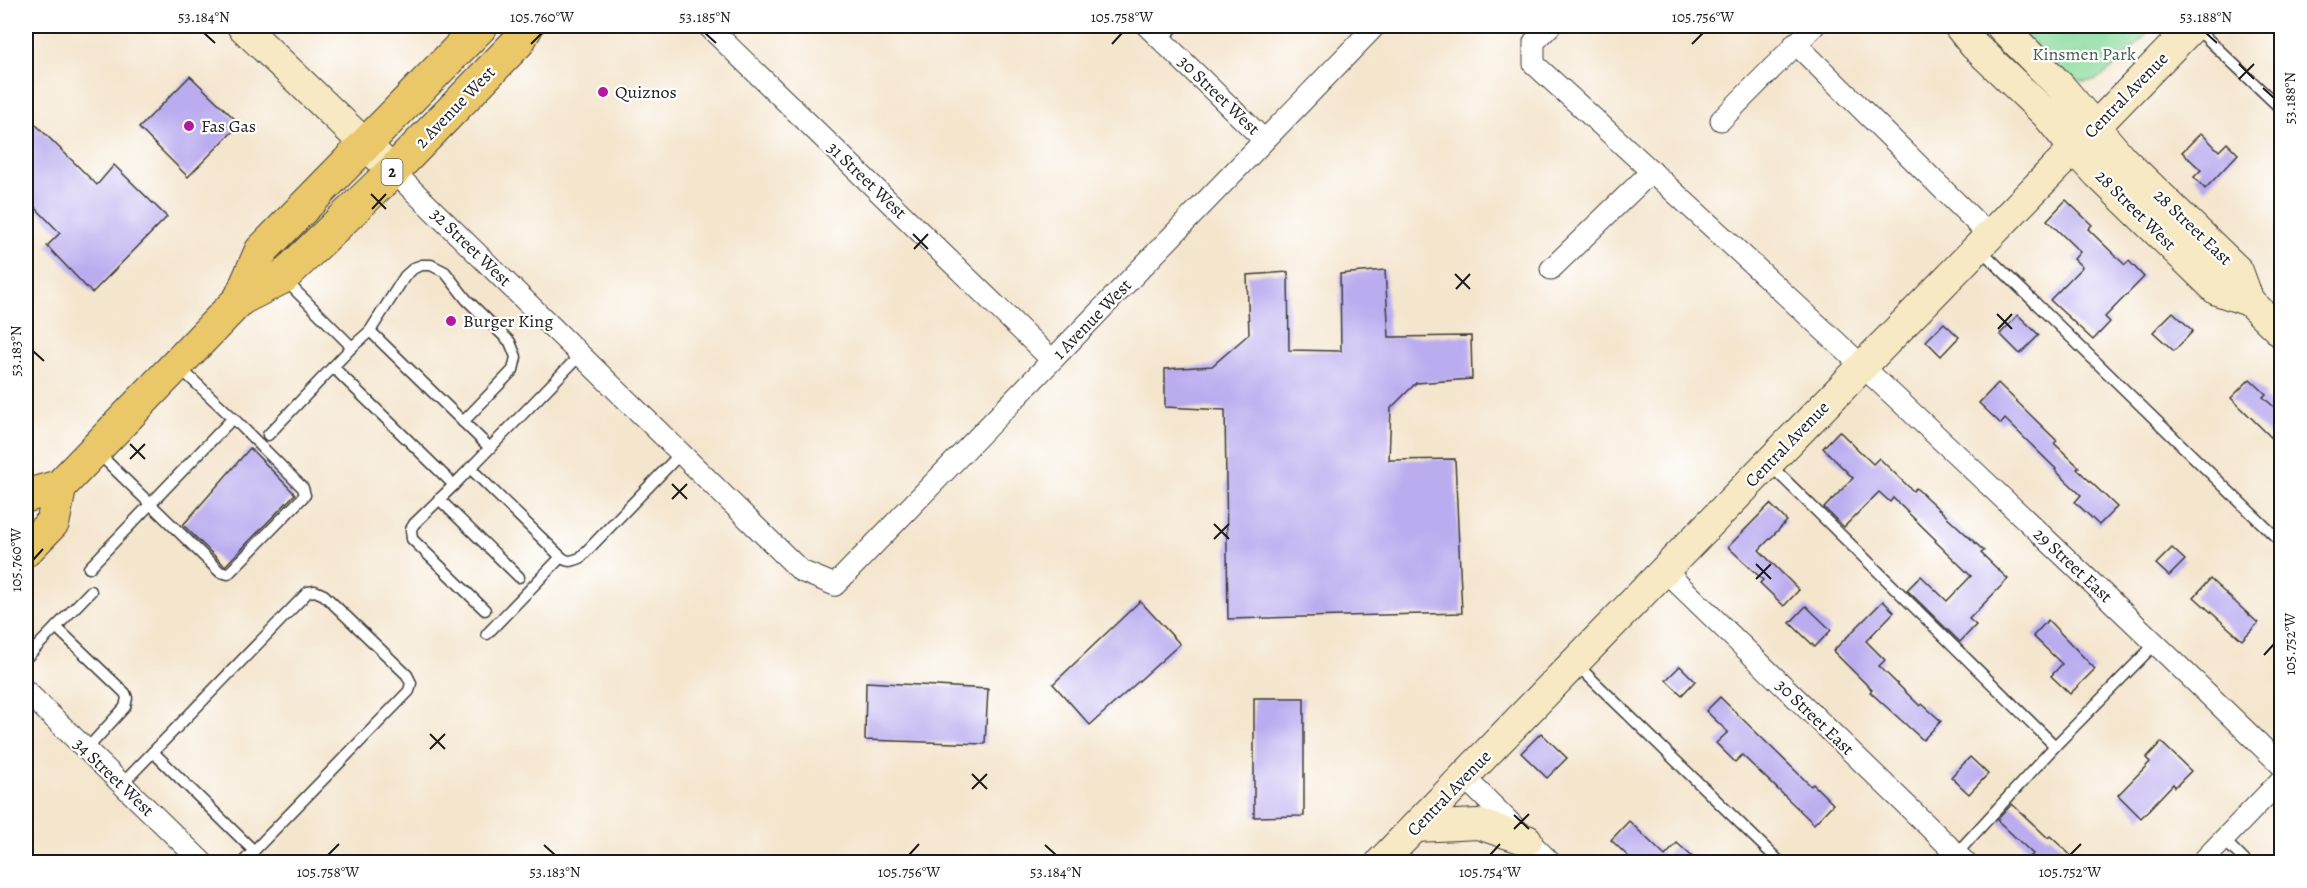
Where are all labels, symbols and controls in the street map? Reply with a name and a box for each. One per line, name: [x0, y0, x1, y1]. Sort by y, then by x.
text: 53.184°N: [178, 7, 230, 27]
text: 105.760°W: [510, 7, 574, 27]
text: 53.185°N: [679, 7, 731, 27]
text: 105.758°W: [1091, 7, 1153, 27]
text: 105.756°W: [1672, 7, 1734, 27]
text: 53.188°N: [2180, 7, 2232, 27]
park label: Kinsmen Park: [2032, 42, 2136, 66]
street label: Central Avenue: [2079, 47, 2173, 143]
street label: 30 Street West: [1173, 50, 1265, 140]
street label: 2 Avenue West: [410, 61, 500, 153]
text: 53.188°N: [2280, 72, 2300, 124]
place label: Quiznos: [615, 80, 677, 104]
marker: Quiznos: [596, 85, 610, 99]
place label: Fas Gas: [201, 114, 256, 138]
marker: Fas Gas: [182, 119, 196, 133]
street label: 31 Street West: [822, 136, 912, 224]
road number: 2: [382, 159, 402, 185]
street label: 28 Street West: [2090, 164, 2182, 256]
street label: 28 Street East: [2149, 183, 2238, 271]
street label: 32 Street West: [425, 202, 517, 292]
street label: 1 Avenue West: [1047, 273, 1137, 365]
place label: Burger King: [463, 309, 553, 333]
marker: Burger King: [444, 314, 458, 328]
text: 53.183°N: [6, 325, 26, 377]
street label: Central Avenue: [1740, 396, 1834, 492]
street label: 29 Street East: [2028, 522, 2118, 608]
text: 105.760°W: [6, 528, 26, 592]
text: 105.752°W: [2280, 613, 2300, 675]
street label: 30 Street East: [1771, 674, 1859, 761]
street label: 34 Street West: [68, 732, 160, 822]
street label: Central Avenue: [1402, 745, 1496, 841]
text: 105.758°W: [297, 862, 359, 882]
text: 53.183°N: [529, 862, 581, 882]
text: 105.756°W: [878, 862, 940, 882]
text: 53.184°N: [1030, 862, 1082, 882]
text: 105.754°W: [1459, 862, 1521, 882]
text: 105.752°W: [2039, 862, 2101, 882]

